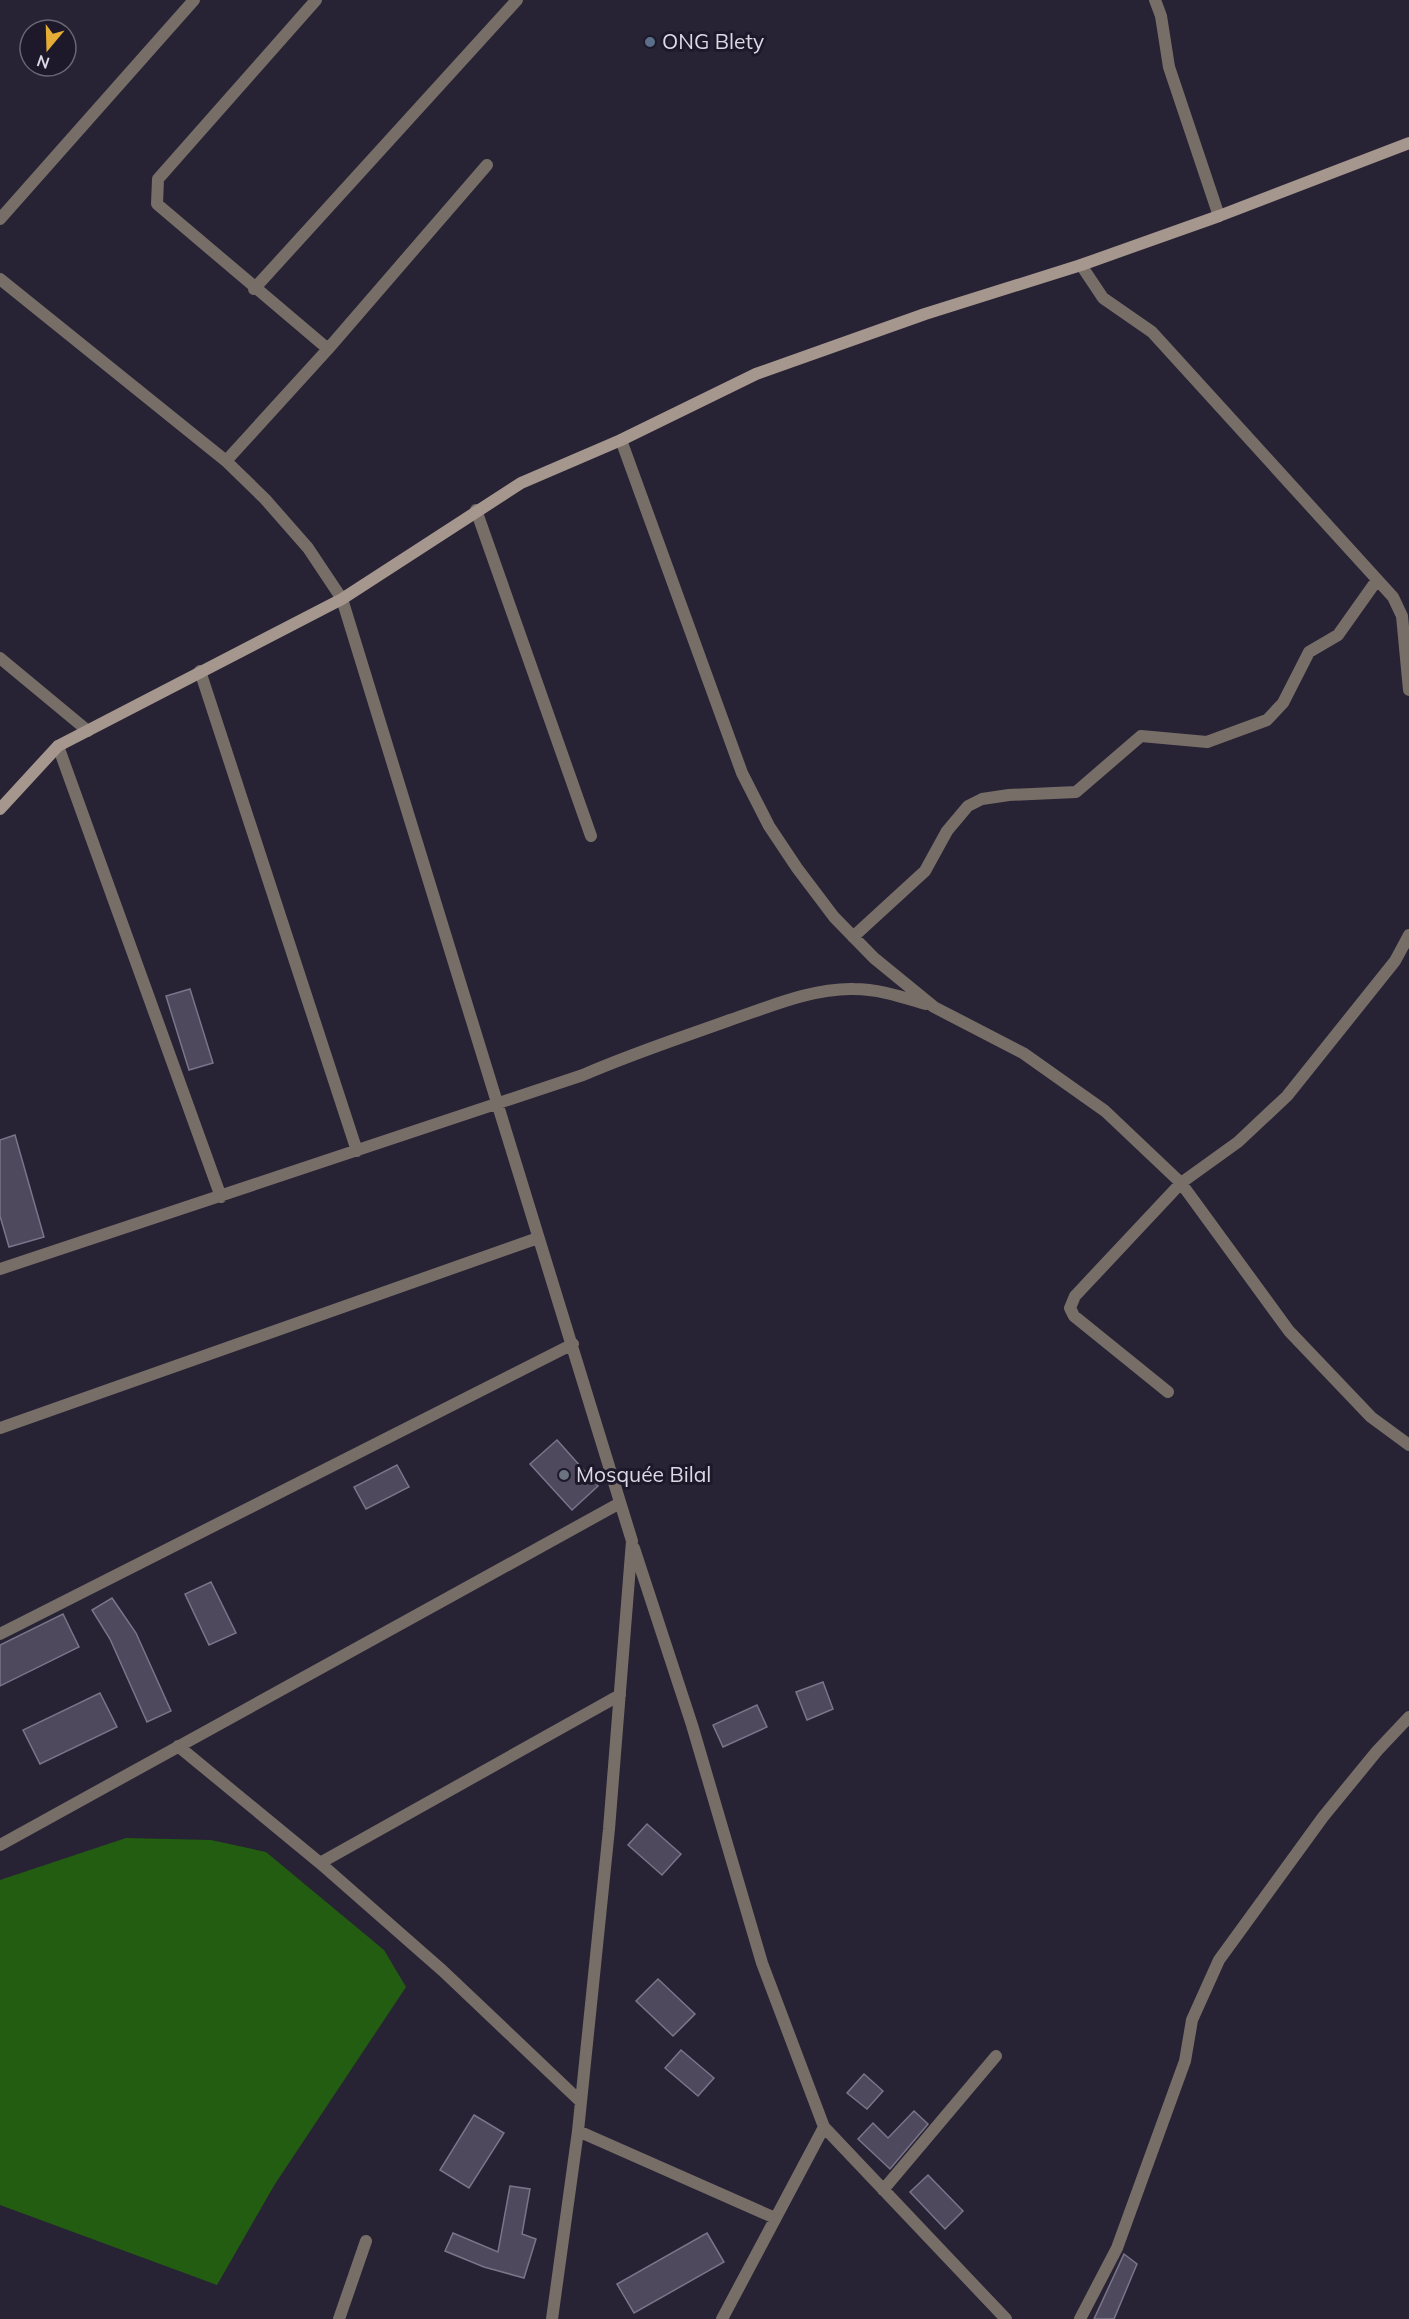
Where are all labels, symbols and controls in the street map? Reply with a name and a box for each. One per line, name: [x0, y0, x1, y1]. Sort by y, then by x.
north arrow: [18, 18, 78, 78]
place label: ONG Blety: [662, 28, 764, 54]
marker: ONG Blety: [643, 35, 657, 49]
text: N: [34, 51, 52, 74]
place label: Mosquée Bilal: [576, 1461, 711, 1487]
marker: Mosquée Bilal: [557, 1468, 571, 1482]

